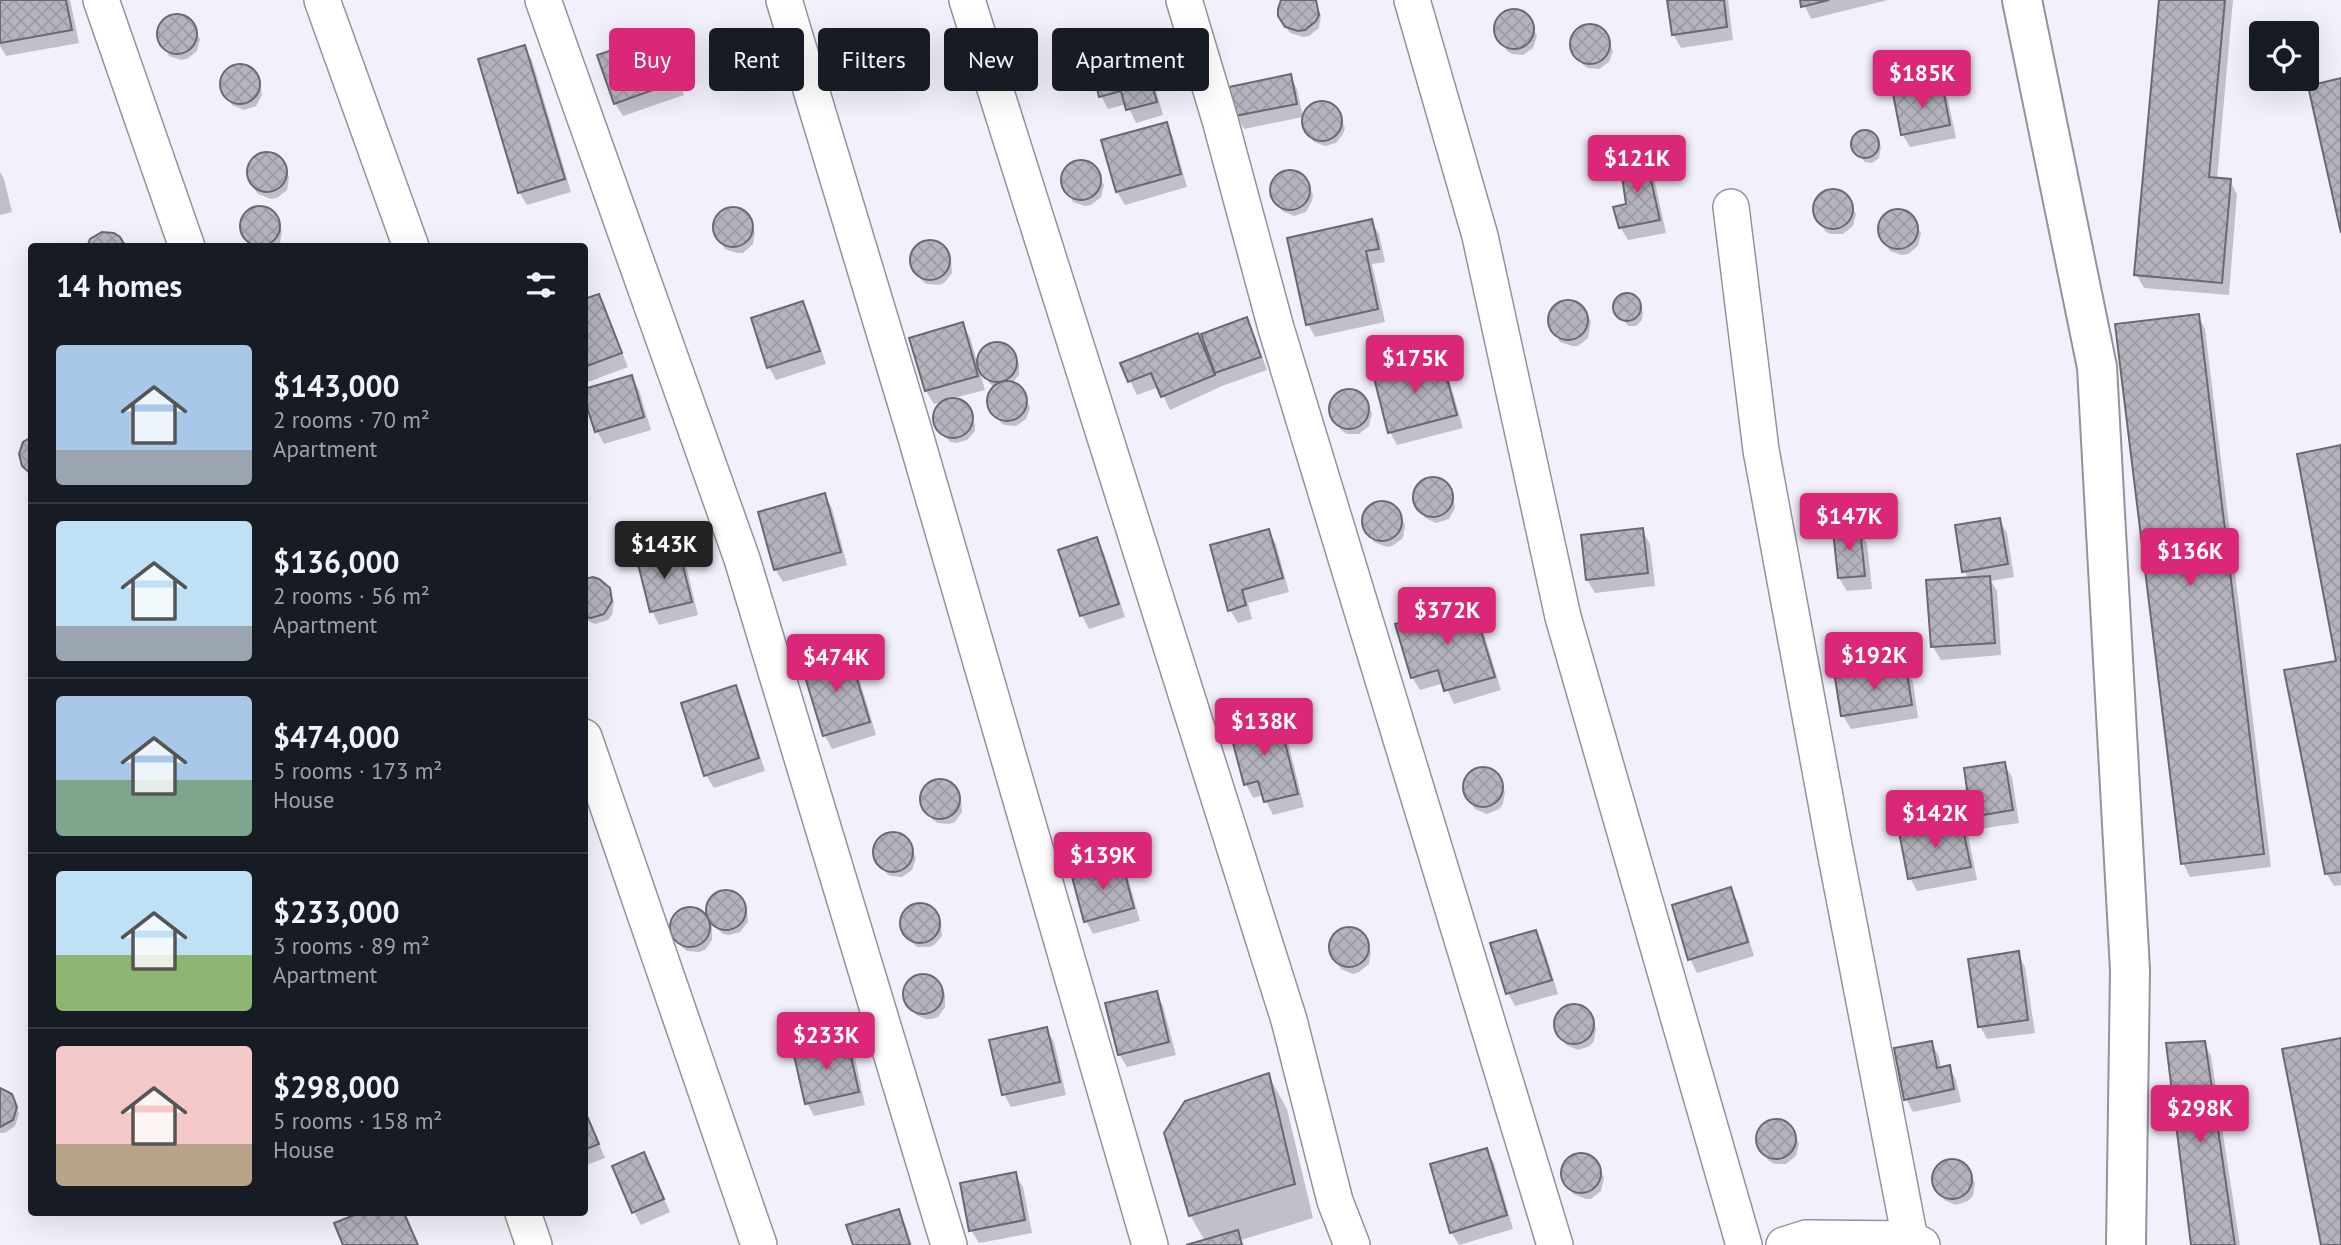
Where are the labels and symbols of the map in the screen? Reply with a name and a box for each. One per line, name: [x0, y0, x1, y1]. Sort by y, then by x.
pin: $185K: [1873, 50, 1971, 110]
pin: $121K: [1588, 136, 1686, 195]
pin: $175K: [1366, 336, 1464, 395]
pin: $147K: [1800, 494, 1898, 553]
pin: $143K: [615, 522, 713, 581]
pin: $136K: [2141, 528, 2239, 588]
pin: $372K: [1398, 588, 1496, 647]
pin: $192K: [1825, 632, 1923, 692]
pin: $474K: [787, 634, 885, 694]
pin: $138K: [1215, 698, 1313, 758]
pin: $142K: [1886, 790, 1984, 850]
pin: $139K: [1054, 832, 1152, 892]
pin: $233K: [777, 1012, 875, 1072]
pin: $298K: [2151, 1086, 2249, 1145]

